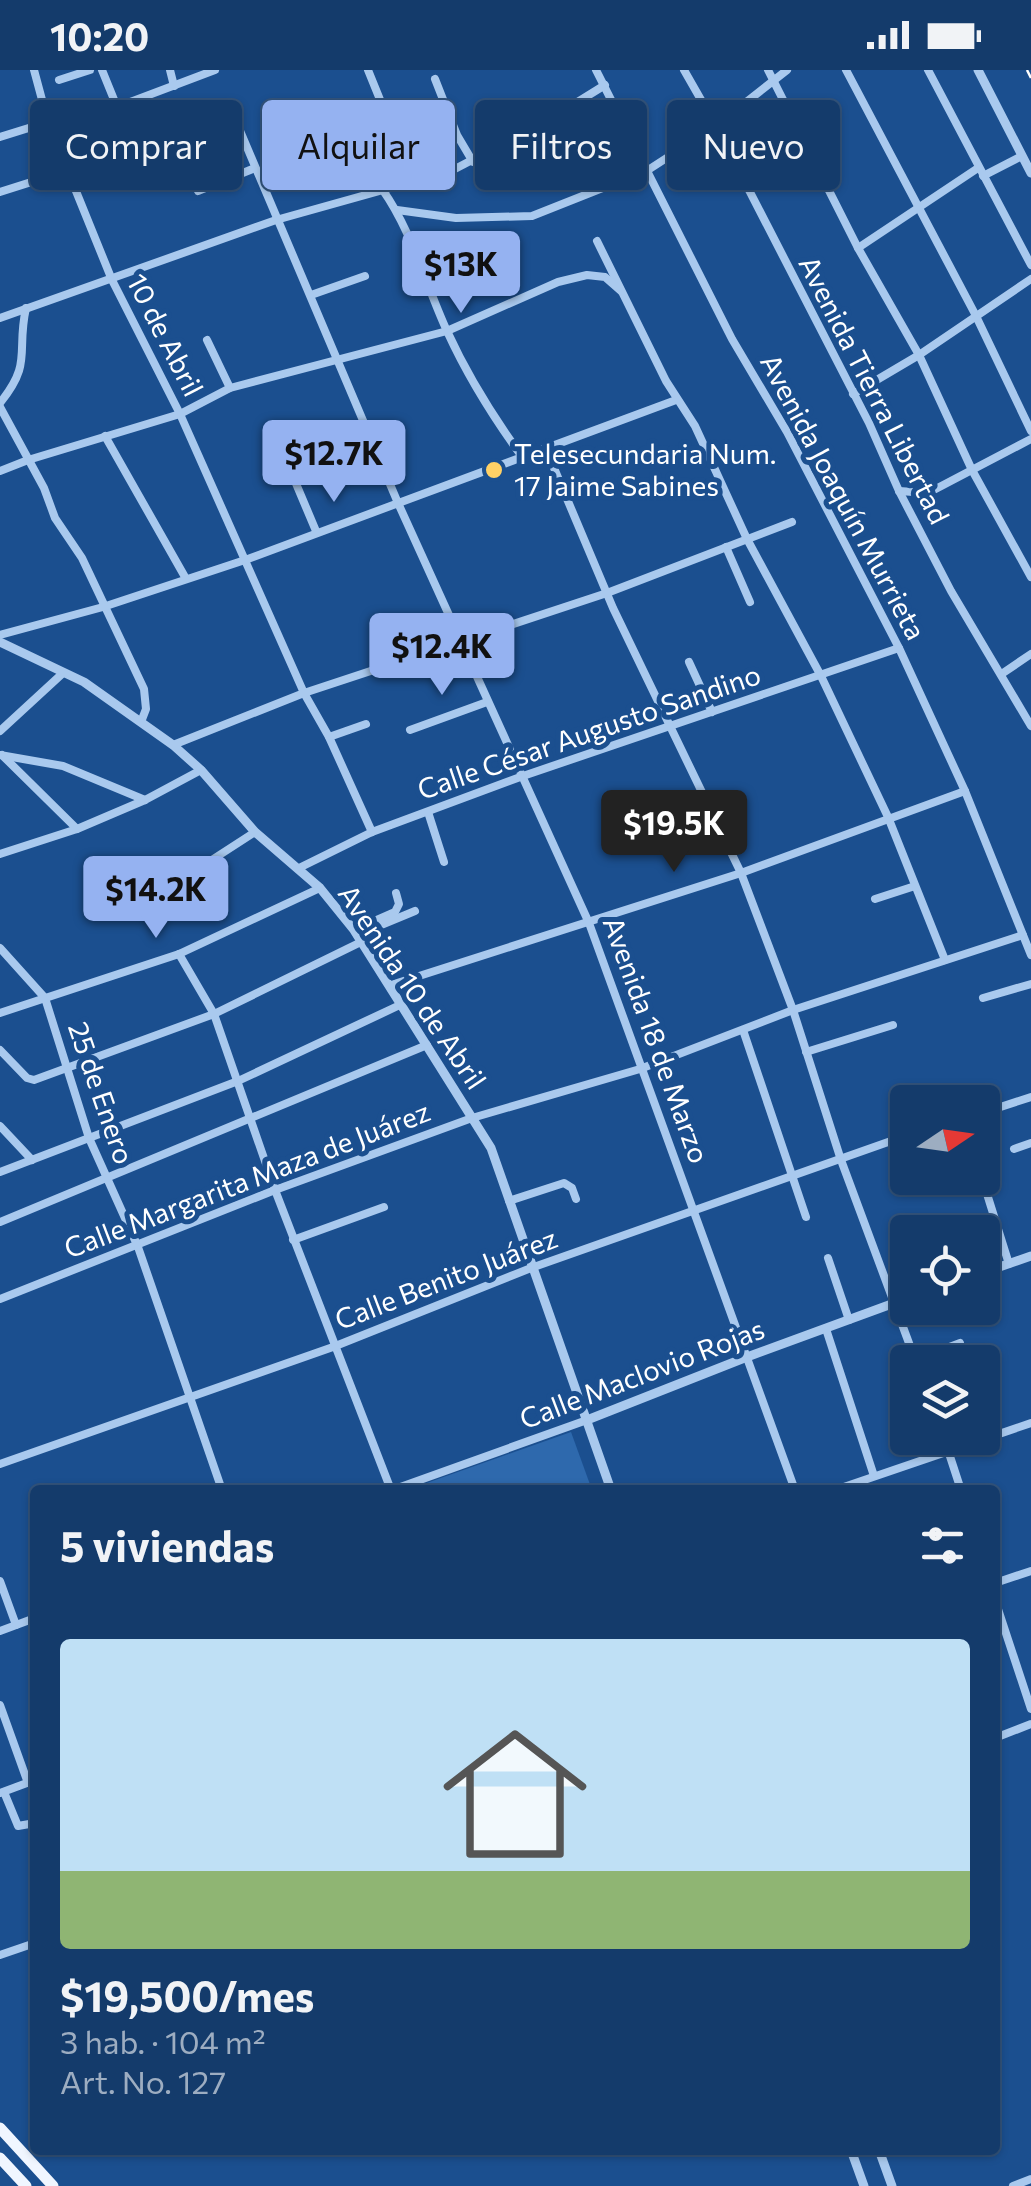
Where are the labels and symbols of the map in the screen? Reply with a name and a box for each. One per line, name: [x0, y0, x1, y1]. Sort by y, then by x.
pin: $13K: [402, 231, 520, 316]
street label: Avenida Tierra Libertad: [792, 250, 957, 529]
street label: 10 de Abril: [120, 267, 211, 402]
street label: Avenida Joaquín Murrieta: [754, 348, 934, 645]
pin: $12.7K: [253, 420, 415, 505]
place label: Telesecundaria Num. 17 Jaime Sabines: [514, 436, 776, 502]
marker: Telesecundaria Num. 17 Jaime Sabines: [483, 459, 505, 481]
pin: $12.4K: [361, 613, 523, 698]
street label: Calle César Augusto Sandino: [413, 656, 765, 806]
pin: $19.5K: [593, 790, 755, 875]
pin: $14.2K: [75, 856, 237, 941]
street label: Avenida 10 de Abril: [332, 878, 494, 1095]
street label: Avenida 18 de Marzo: [597, 912, 717, 1168]
street label: 25 de Enero: [62, 1017, 142, 1168]
north arrow: [890, 1085, 1000, 1195]
street label: Calle Margarita Maza de Juárez: [59, 1093, 434, 1265]
street label: Calle Benito Juárez: [330, 1220, 562, 1336]
street label: Calle Maclovio Rojas: [515, 1311, 769, 1435]

